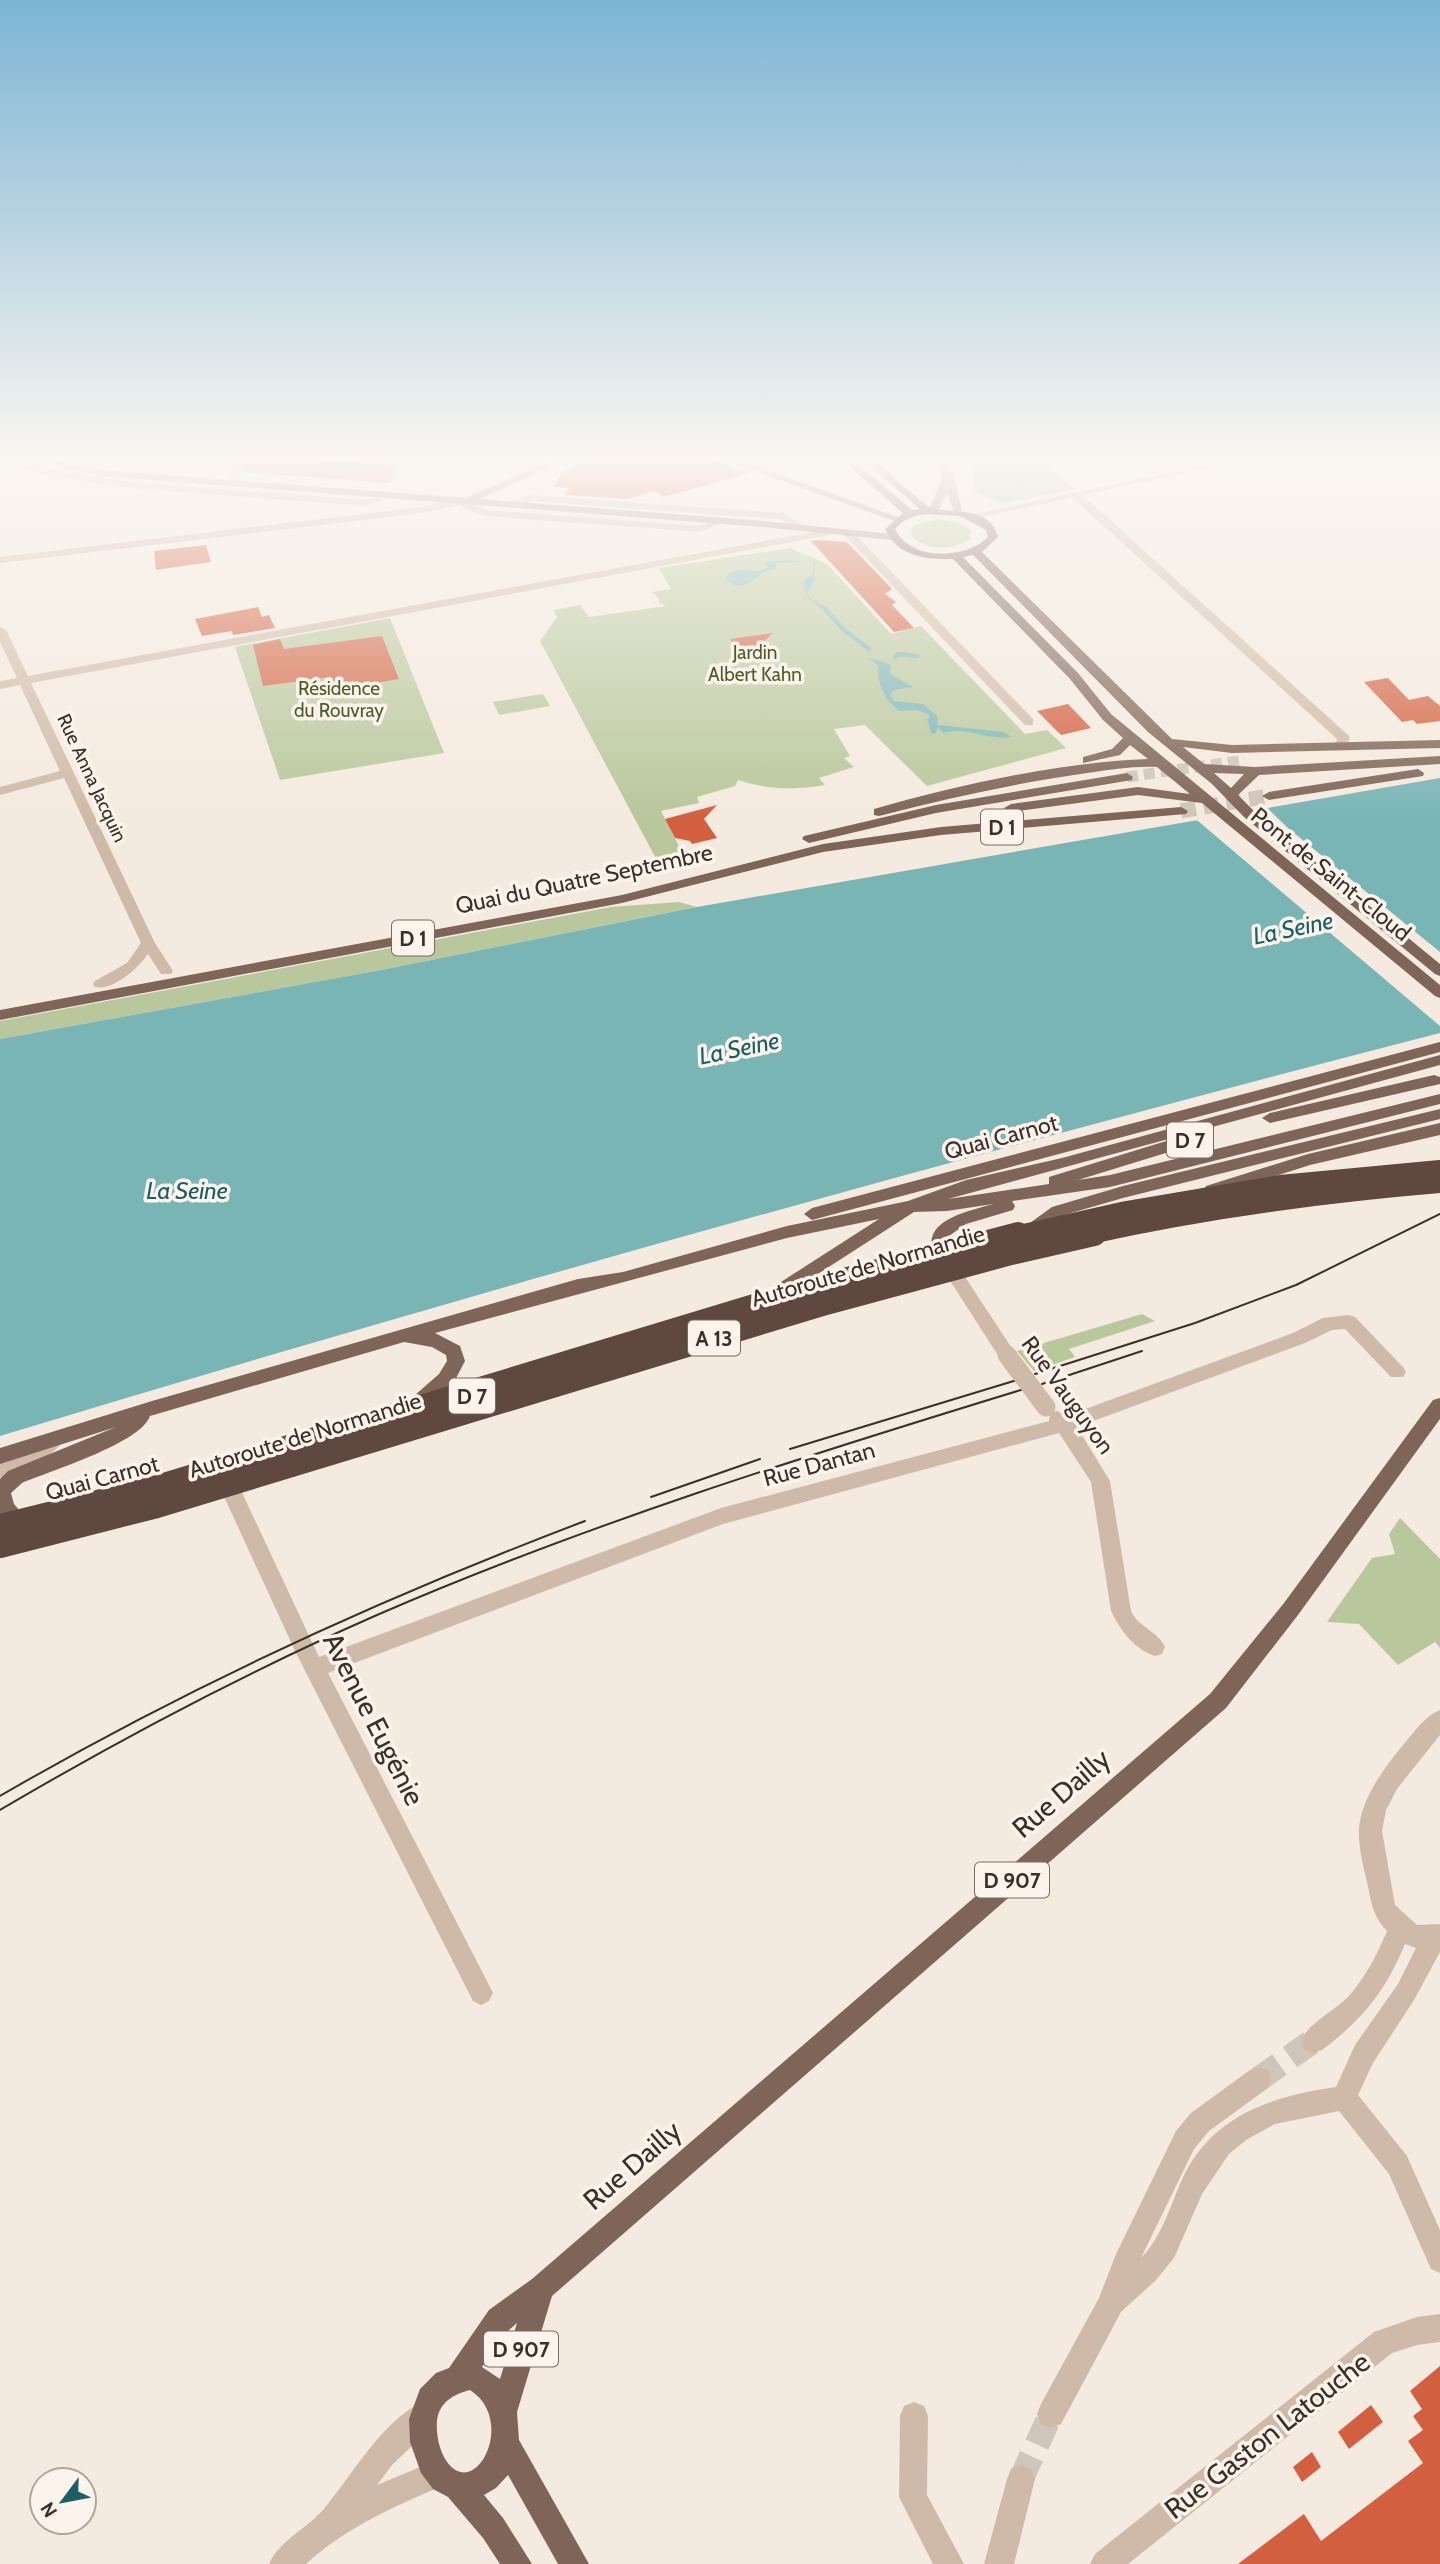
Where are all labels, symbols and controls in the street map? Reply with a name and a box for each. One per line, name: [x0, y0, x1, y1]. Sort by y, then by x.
park label: Jardin Albert Kahn: [708, 641, 802, 686]
park label: Résidence du Rouvray: [294, 677, 384, 722]
street label: Rue Anna Jacquin: [52, 710, 132, 846]
street label: Pont de Saint-Cloud: [1246, 801, 1416, 947]
road number: D 1: [981, 810, 1023, 844]
street label: Quai du Quatre Septembre: [453, 838, 715, 920]
water label: La Seine: [1250, 905, 1336, 951]
road number: D 1: [392, 920, 434, 956]
water label: La Seine: [696, 1025, 782, 1071]
street label: Quai Carnot: [941, 1108, 1061, 1166]
road number: D 7: [1167, 1122, 1213, 1158]
water label: La Seine: [146, 1176, 228, 1205]
street label: Autoroute de Normandie: [748, 1219, 988, 1313]
road number: A 13: [688, 1320, 740, 1356]
street label: Rue Vauguyon: [1016, 1330, 1120, 1460]
road number: D 7: [449, 1378, 495, 1414]
street label: Autoroute de Normandie: [185, 1386, 425, 1484]
street label: Rue Dantan: [760, 1436, 878, 1492]
street label: Quai Carnot: [42, 1449, 162, 1507]
street label: Avenue Eugénie: [316, 1627, 432, 1811]
street label: Rue Dailly: [1005, 1741, 1117, 1845]
road number: D 907: [975, 1862, 1049, 1898]
street label: Rue Dailly: [576, 2113, 688, 2217]
road number: D 907: [484, 2332, 558, 2366]
street label: Rue Gaston Latouche: [1158, 2344, 1376, 2526]
north arrow: [28, 2466, 98, 2536]
text: N: [36, 2498, 62, 2522]

